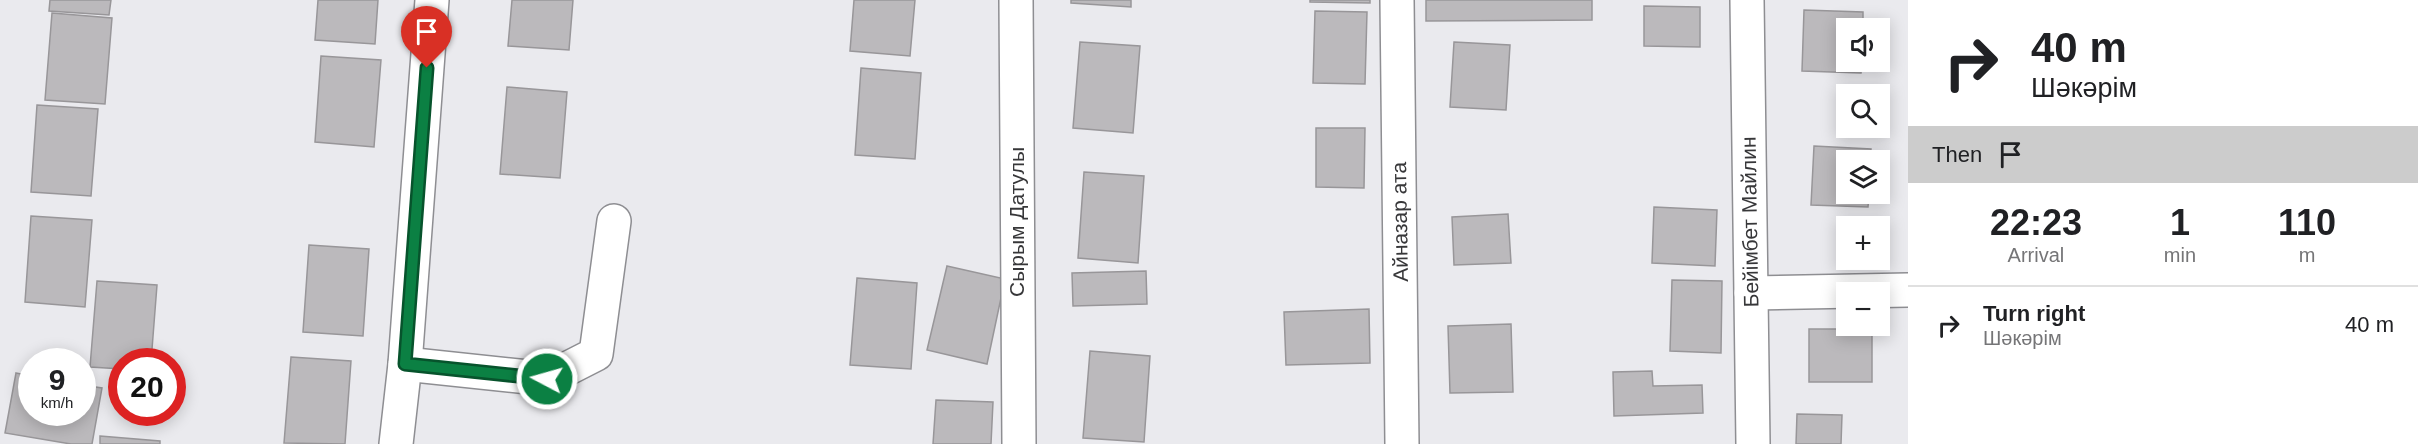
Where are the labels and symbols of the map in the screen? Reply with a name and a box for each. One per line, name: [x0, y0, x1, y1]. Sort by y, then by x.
pin: [401, 6, 452, 68]
street label: Бейімбет Майлин: [1737, 136, 1762, 308]
street label: Сырым Датулы: [1005, 147, 1028, 297]
street label: Айназар ата: [1387, 162, 1412, 282]
position arrow: [515, 347, 579, 411]
speed limit sign: 20: [108, 348, 186, 426]

